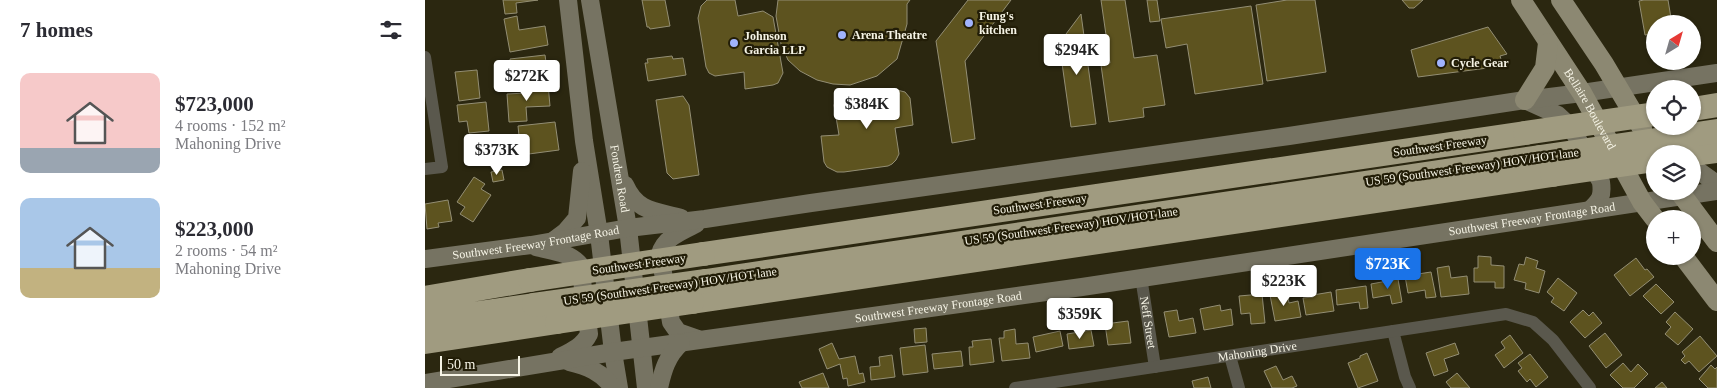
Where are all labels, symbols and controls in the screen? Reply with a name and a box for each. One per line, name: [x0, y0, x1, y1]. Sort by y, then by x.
place label: Fung's kitchen: [979, 9, 1017, 37]
north arrow: [1646, 15, 1701, 70]
map controls: [1646, 15, 1701, 265]
icon: filters: [377, 16, 405, 44]
marker: Fung's kitchen: [963, 17, 975, 29]
text: 7 homes: [20, 18, 93, 42]
place label: Arena Theatre: [852, 28, 928, 42]
place label: Johnson Garcia LLP: [744, 29, 805, 57]
marker: Arena Theatre: [836, 29, 848, 41]
pin: $294K: [1042, 34, 1112, 76]
marker: Johnson Garcia LLP: [728, 37, 740, 49]
text: $294K: [1055, 41, 1099, 58]
place label: Cycle Gear: [1451, 56, 1509, 70]
marker: Cycle Gear: [1435, 57, 1447, 69]
pin: $272K: [492, 59, 562, 102]
street label: Bellaire Boulevard: [1561, 66, 1619, 152]
text: $272K: [505, 67, 549, 84]
button: locate: [1646, 80, 1701, 135]
pin: $384K: [832, 88, 902, 130]
text: $723,000: [175, 92, 254, 116]
icon: home: [60, 93, 120, 153]
text: $384K: [845, 95, 889, 112]
text: 4 rooms · 152 m²: [175, 117, 286, 134]
street label: Southwest Freeway: [1392, 133, 1488, 159]
pin: $373K: [462, 134, 532, 176]
text: Mahoning Drive: [175, 135, 281, 152]
text: $373K: [475, 141, 519, 158]
street label: Fondren Road: [607, 144, 632, 213]
street label: US 59 (Southwest Freeway) HOV/HOT lane: [1364, 145, 1580, 189]
button: layers: [1646, 145, 1701, 200]
street label: Southwest Freeway: [992, 191, 1088, 217]
street label: Southwest Freeway Frontage Road: [1448, 199, 1616, 238]
street label: US 59 (Southwest Freeway) HOV/HOT lane: [963, 204, 1179, 248]
button: +: [1646, 210, 1701, 265]
text: $223,000: [175, 217, 254, 241]
icon: home: [60, 218, 120, 278]
street label: Southwest Freeway Frontage Road: [452, 223, 620, 262]
text: 2 rooms · 54 m²: [175, 242, 278, 259]
pin: $723K: [1353, 248, 1423, 290]
street label: Southwest Freeway: [591, 251, 687, 277]
text: $723K: [1366, 255, 1410, 272]
text: Mahoning Drive: [175, 260, 281, 277]
street label: US 59 (Southwest Freeway) HOV/HOT lane: [562, 264, 778, 308]
pin: $223K: [1249, 264, 1319, 307]
text: $223K: [1262, 272, 1306, 289]
street label: Southwest Freeway Frontage Road: [854, 288, 1023, 325]
street label: Neff Street: [1137, 295, 1159, 350]
pin: $359K: [1045, 298, 1115, 340]
text: $359K: [1058, 305, 1102, 322]
street label: Mahoning Drive: [1217, 339, 1298, 364]
scale bar: [440, 353, 520, 376]
text: 50 m: [447, 357, 475, 372]

